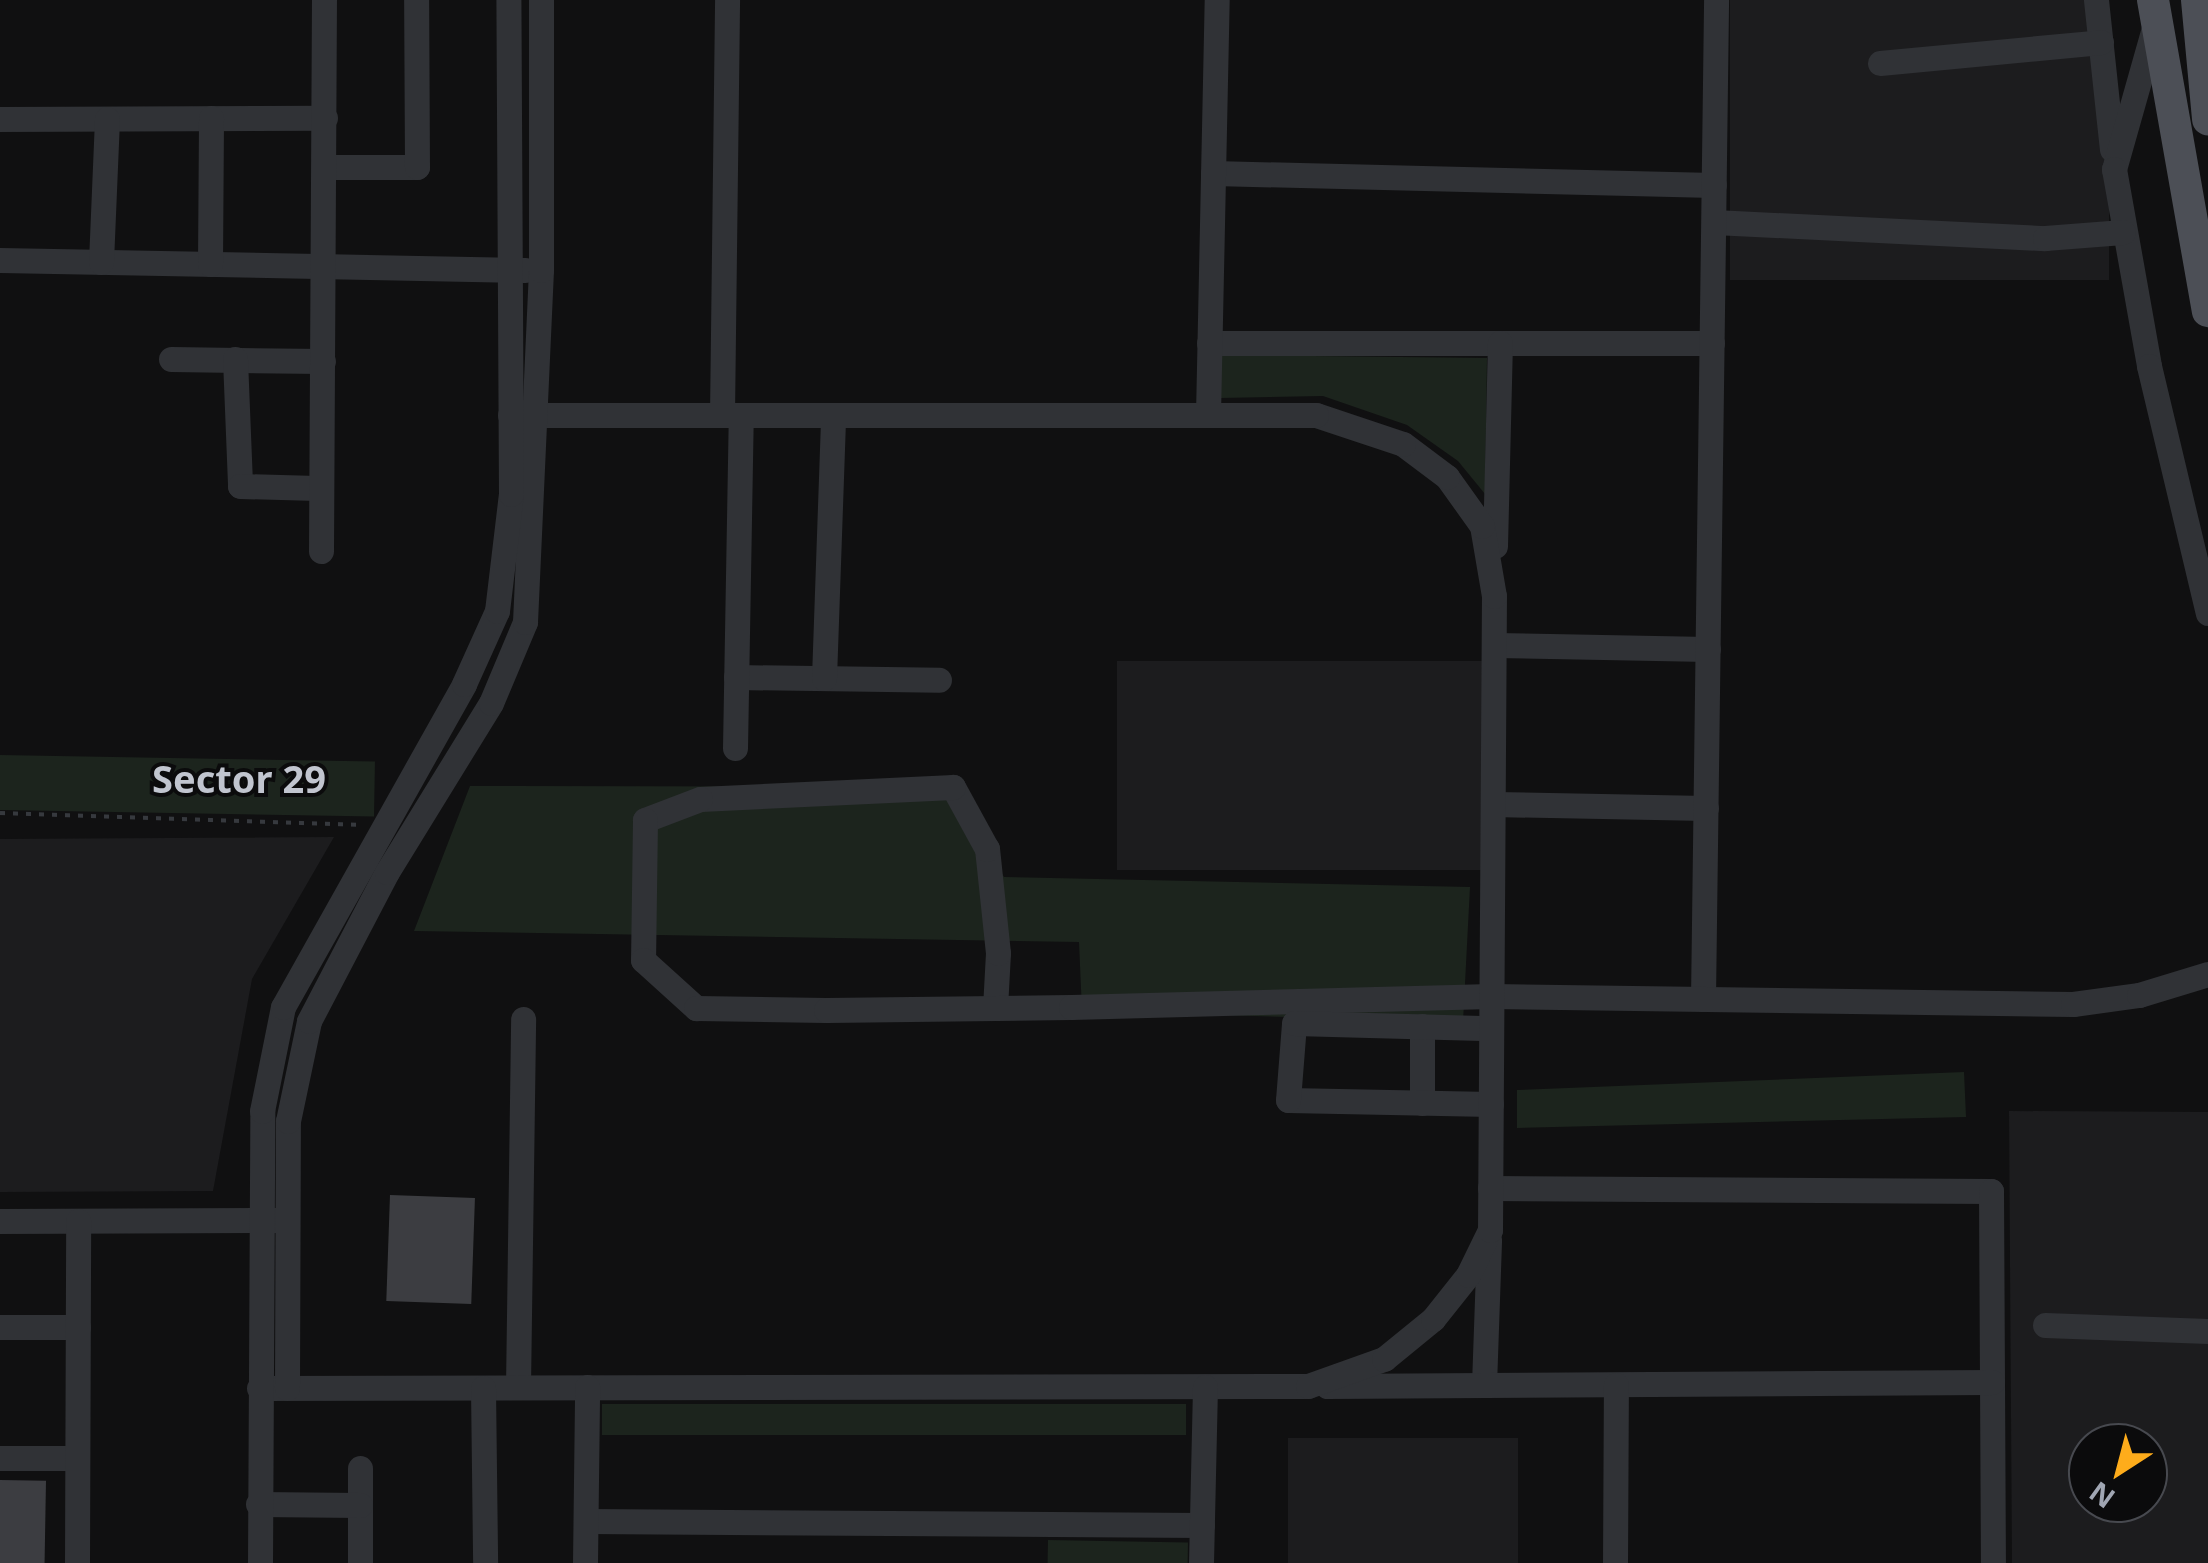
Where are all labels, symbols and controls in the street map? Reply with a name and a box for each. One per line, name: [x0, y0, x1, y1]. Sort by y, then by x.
district label: Sector 29: [152, 756, 326, 802]
north arrow: [2068, 1423, 2168, 1523]
text: N: [2081, 1474, 2122, 1518]

